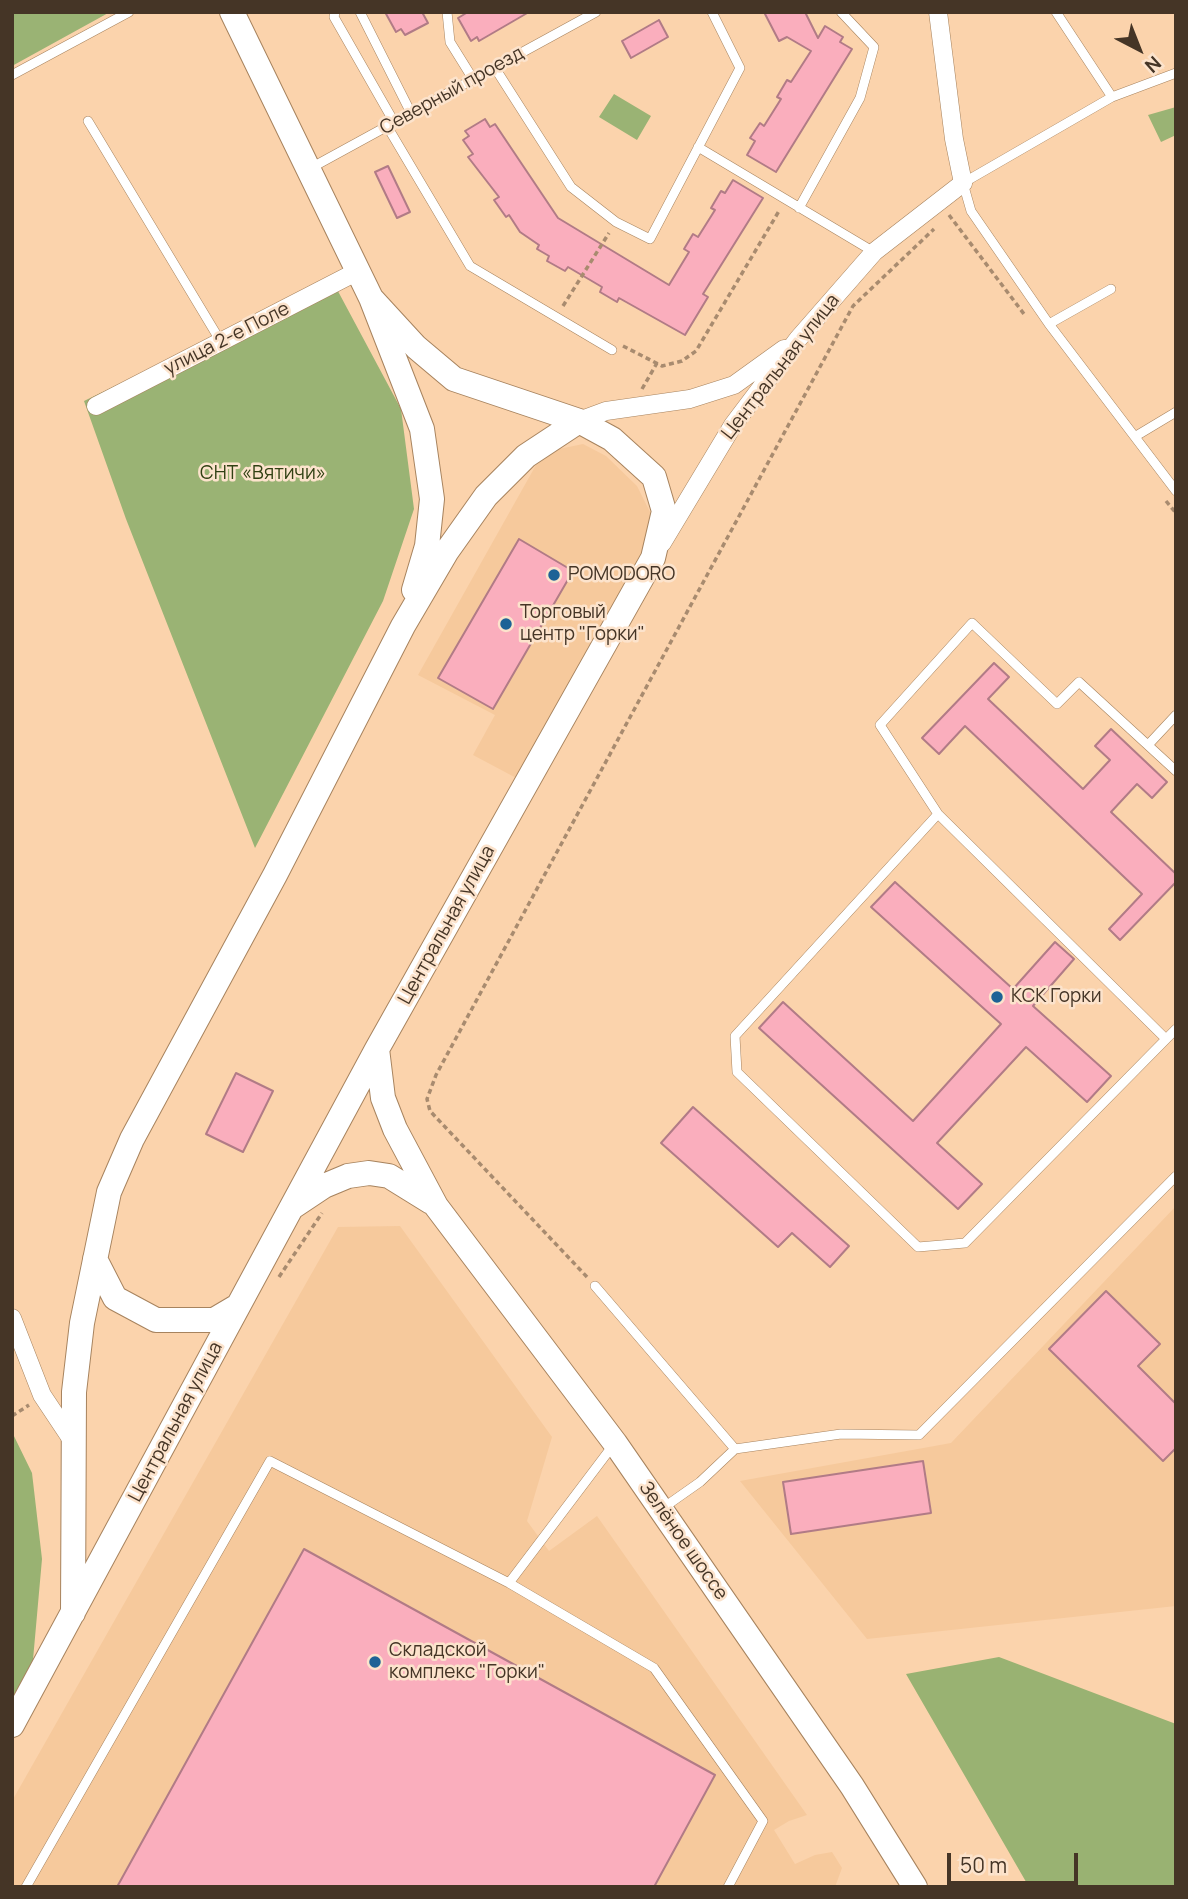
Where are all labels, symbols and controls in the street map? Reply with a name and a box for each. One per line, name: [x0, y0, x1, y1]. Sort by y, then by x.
north arrow: [1104, 14, 1174, 84]
street label: Северный проезд: [376, 42, 528, 140]
text: N: [1139, 50, 1167, 79]
street label: Центральная улица: [717, 290, 845, 444]
street label: улица 2-е Поле: [161, 298, 293, 380]
park label: СНТ «Вятичи»: [200, 463, 326, 485]
place label: POMODORO: [568, 564, 675, 586]
marker: POMODORO: [546, 567, 562, 583]
place label: Торговый центр "Горки": [520, 602, 645, 646]
marker: Торговый центр "Горки": [498, 616, 514, 632]
street label: Центральная улица: [394, 842, 500, 1008]
place label: КСК Горки: [1011, 986, 1102, 1008]
marker: КСК Горки: [989, 989, 1005, 1005]
street label: Центральная улица: [124, 1338, 228, 1506]
street label: Зелёное шоссе: [634, 1477, 732, 1605]
place label: Складской комплекс "Горки": [389, 1640, 545, 1684]
marker: Складской комплекс "Горки": [367, 1654, 383, 1670]
scale bar: [950, 1840, 1081, 1884]
text: 50 m: [960, 1851, 1007, 1879]

